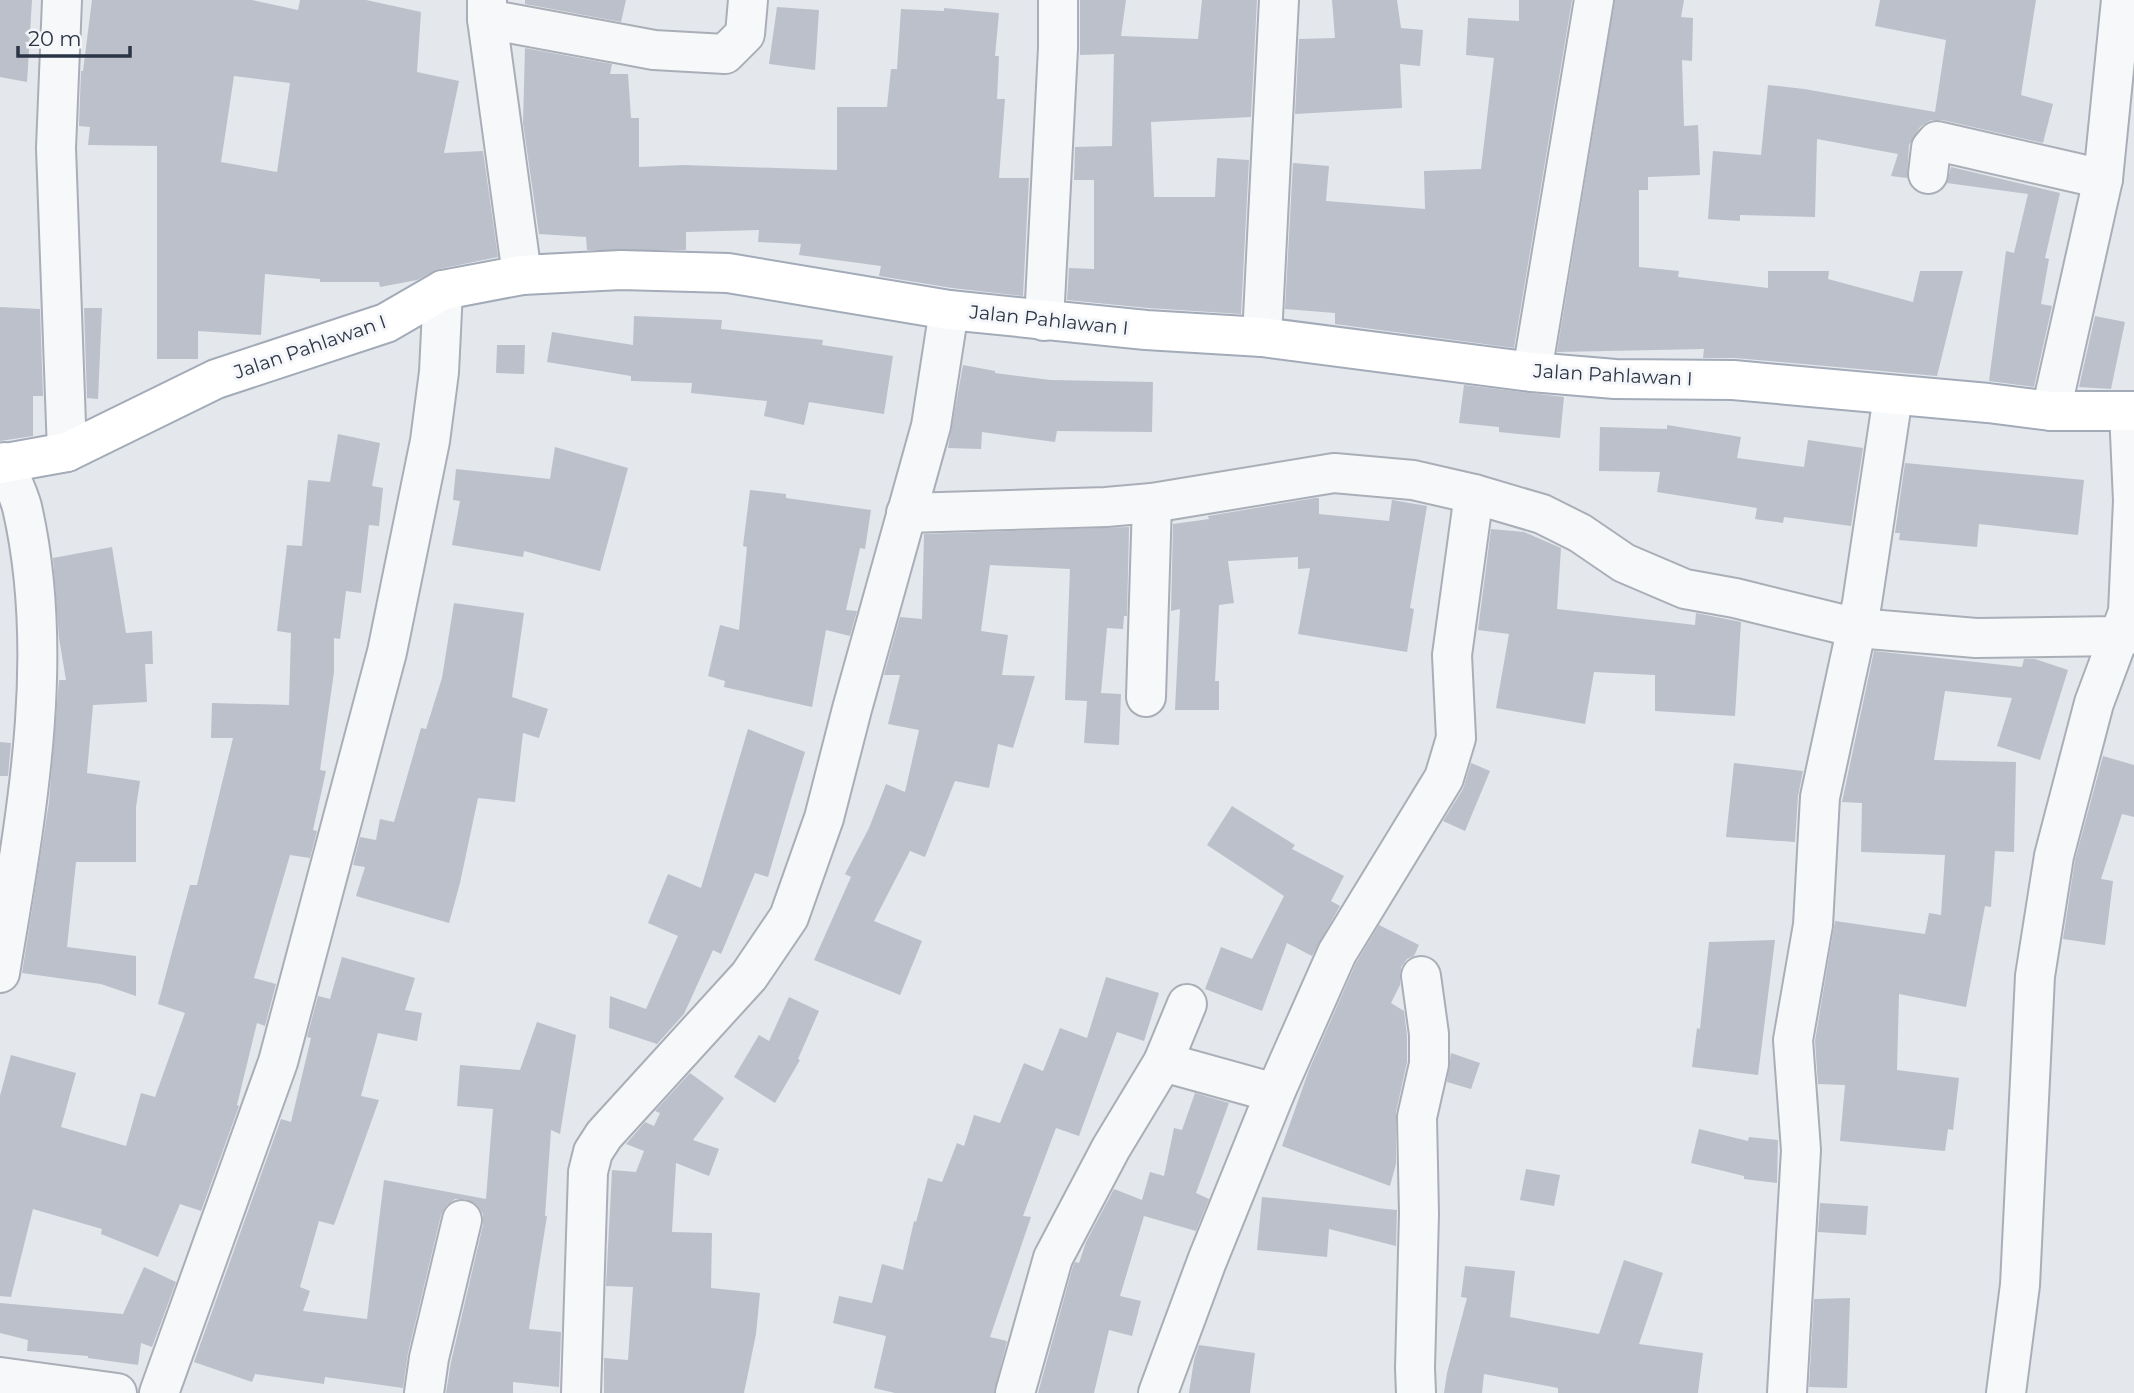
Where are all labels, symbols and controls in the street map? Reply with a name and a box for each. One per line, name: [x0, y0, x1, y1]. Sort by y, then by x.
scale bar: [18, 14, 130, 58]
text: 20 m: [28, 26, 82, 51]
street label: Jalan Pahlawan I: [967, 300, 1130, 340]
street label: Jalan Pahlawan I: [230, 310, 389, 384]
street label: Jalan Pahlawan I: [1532, 359, 1693, 391]

